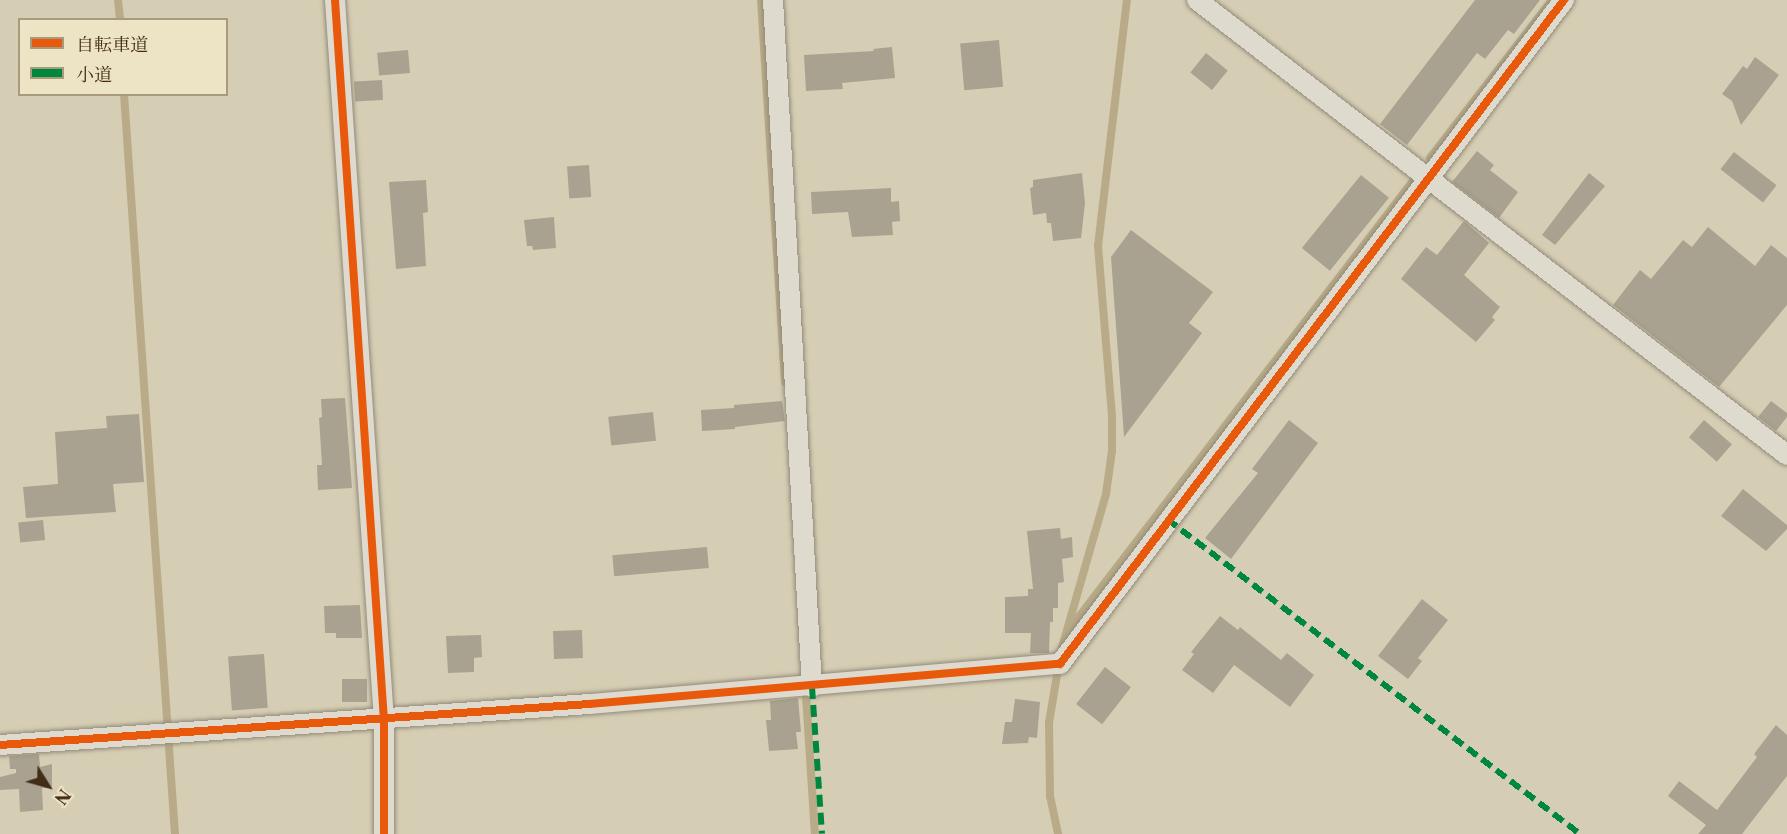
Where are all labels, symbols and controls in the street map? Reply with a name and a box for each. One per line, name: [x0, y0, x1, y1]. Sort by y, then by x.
legend: [18, 18, 228, 96]
text: 自転車道: [76, 34, 148, 56]
text: 小道: [76, 64, 112, 86]
north arrow: [18, 756, 78, 816]
text: N: [50, 785, 75, 808]

